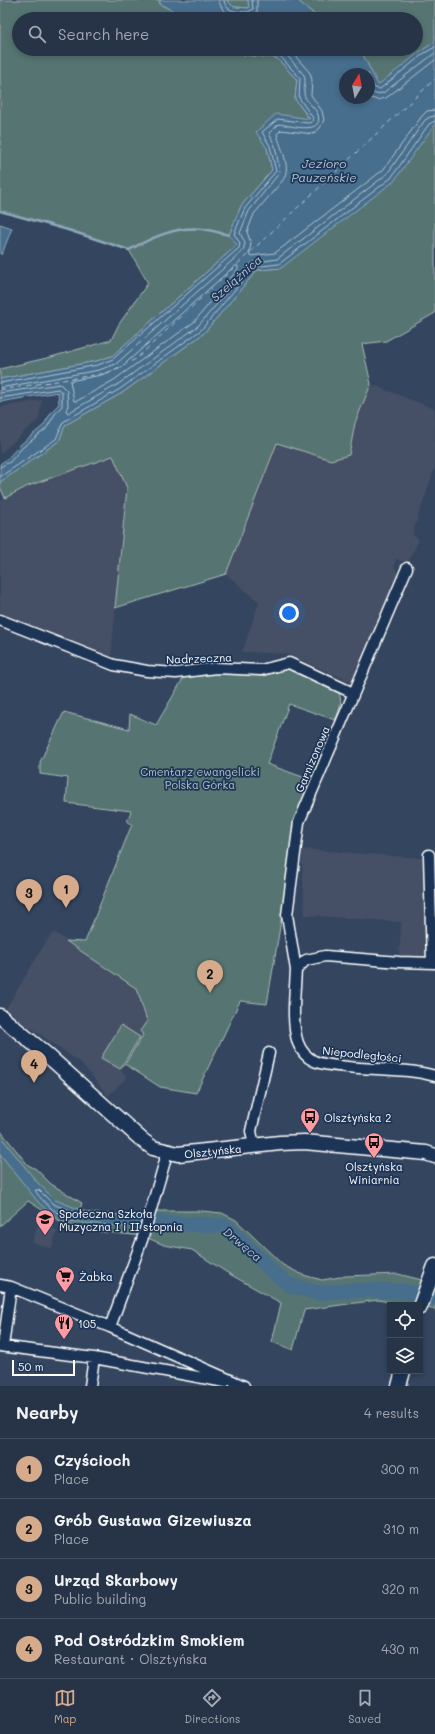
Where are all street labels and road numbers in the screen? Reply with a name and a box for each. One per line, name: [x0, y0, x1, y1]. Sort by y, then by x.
street label: Nadrzeczna: [166, 649, 232, 667]
street label: Garnizonowa: [291, 723, 333, 794]
street label: Niepodległości: [322, 1042, 402, 1066]
street label: Olsztyńska: [184, 1141, 243, 1161]

